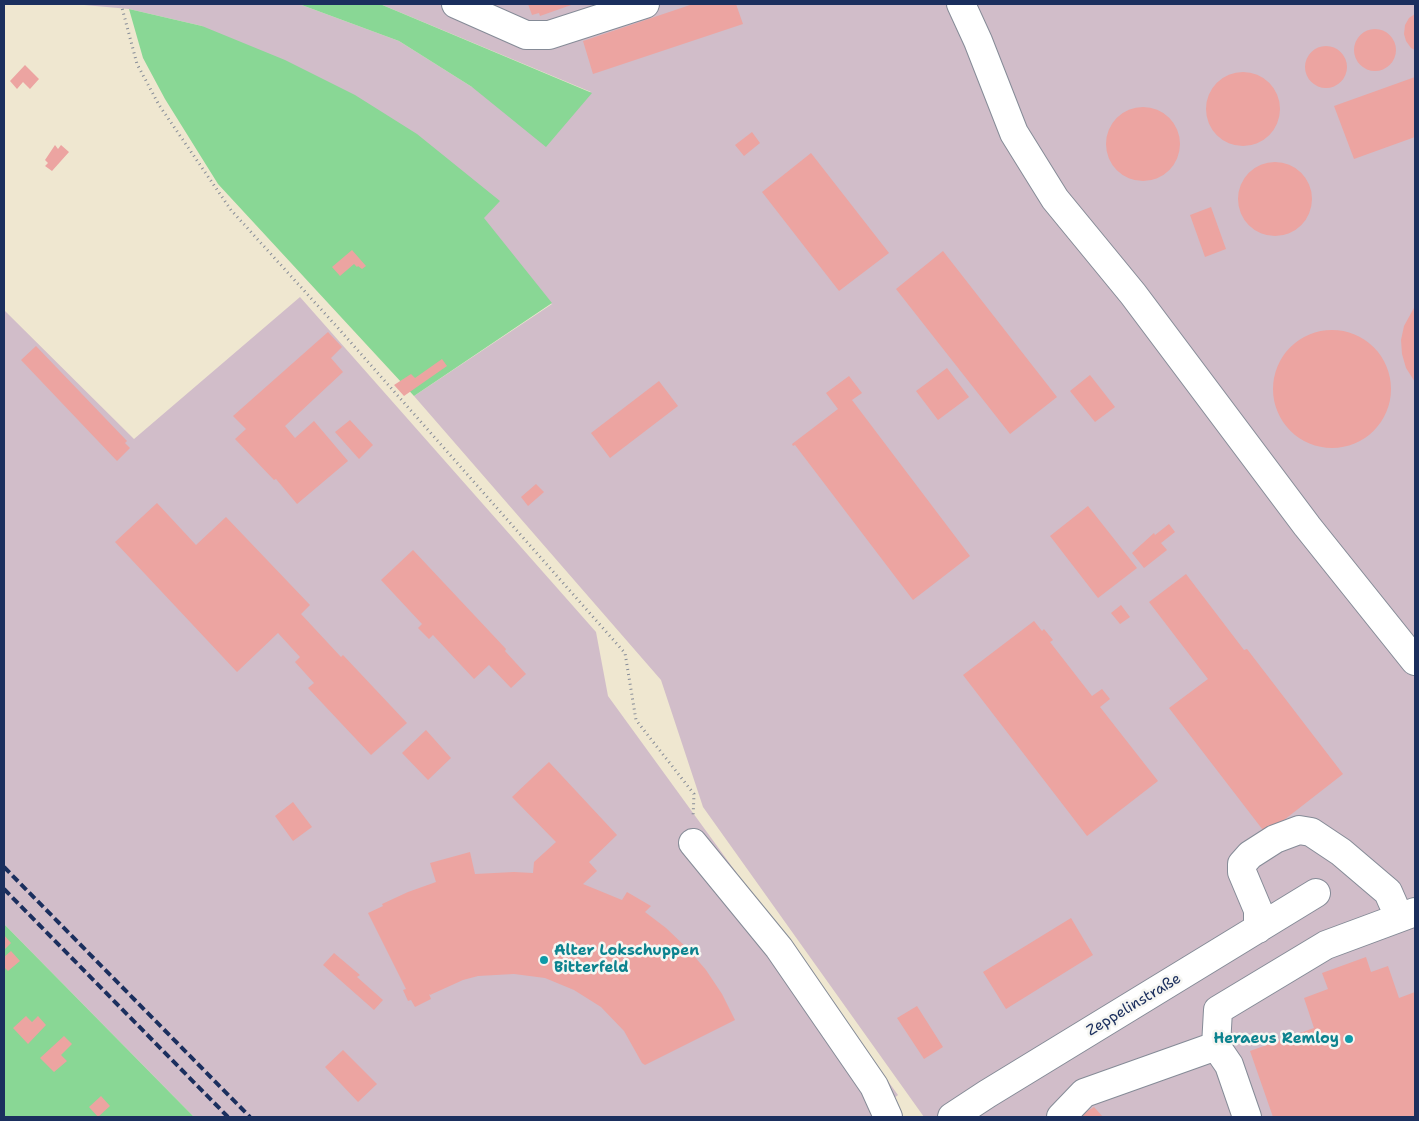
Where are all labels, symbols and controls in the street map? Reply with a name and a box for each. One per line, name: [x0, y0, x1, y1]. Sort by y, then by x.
place label: Alter Lokschuppen Bitterfeld: [554, 942, 699, 977]
marker: Alter Lokschuppen Bitterfeld: [538, 954, 550, 966]
street label: Zeppelinstraße: [1083, 970, 1185, 1040]
place label: Heraeus Remloy: [1214, 1030, 1339, 1048]
marker: Heraeus Remloy: [1343, 1033, 1355, 1045]

